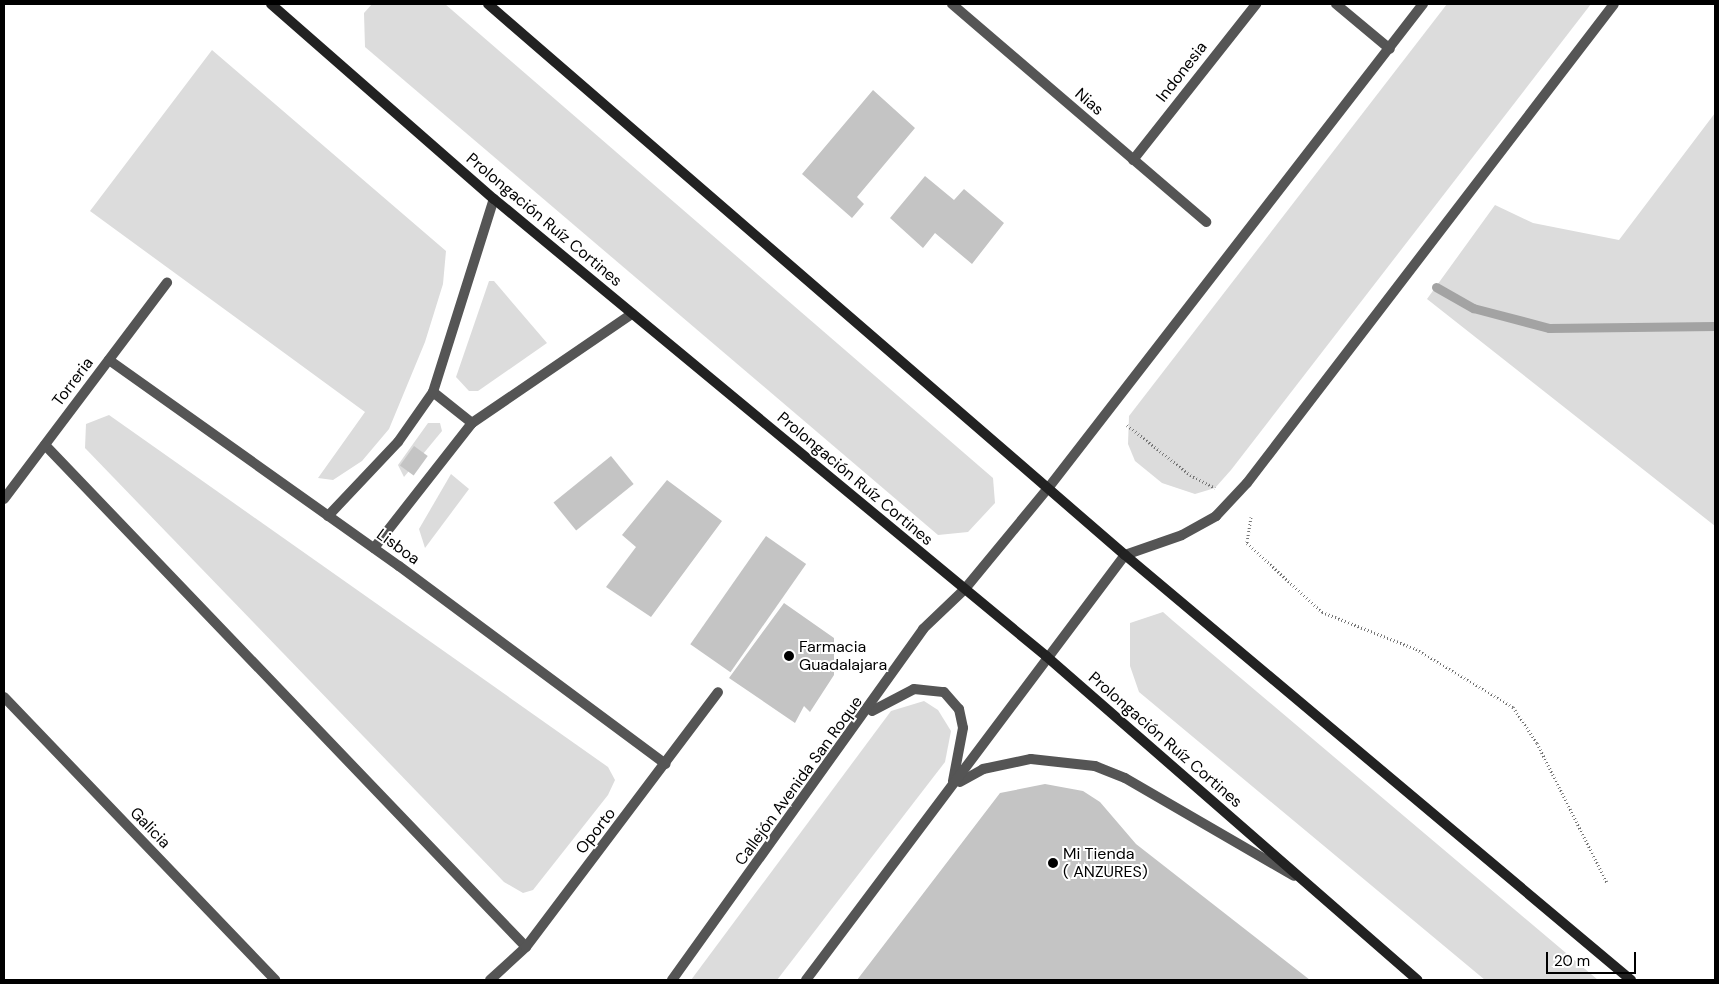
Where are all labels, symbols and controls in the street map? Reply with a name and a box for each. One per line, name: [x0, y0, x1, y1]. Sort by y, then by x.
street label: Indonesia: [1152, 38, 1212, 106]
street label: Nias: [1071, 84, 1107, 120]
street label: Prolongación Ruíz Cortines: [462, 149, 626, 291]
street label: Torreria: [48, 354, 98, 410]
street label: Prolongación Ruíz Cortines: [773, 408, 937, 550]
street label: Lisboa: [373, 525, 423, 569]
place label: Farmacia Guadalajara: [799, 637, 887, 675]
marker: Farmacia Guadalajara: [783, 650, 795, 662]
street label: Prolongación Ruíz Cortines: [1084, 668, 1246, 812]
street label: Callejón Avenida San Roque: [731, 693, 867, 869]
street label: Galicia: [126, 803, 174, 853]
street label: Oporto: [572, 804, 620, 858]
place label: Mi Tienda ( ANZURES): [1063, 844, 1148, 882]
marker: Mi Tienda ( ANZURES): [1047, 857, 1059, 869]
scale bar: [1549, 942, 1639, 974]
text: 20 m: [1554, 951, 1590, 971]

